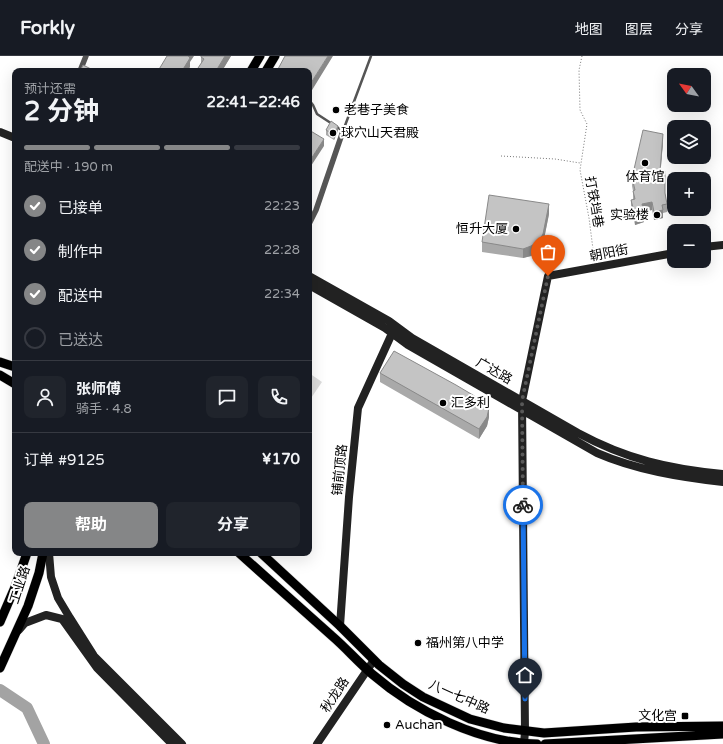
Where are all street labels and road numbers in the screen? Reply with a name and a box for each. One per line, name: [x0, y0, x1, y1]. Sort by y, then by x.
street label: 打铁垱巷: [582, 175, 606, 229]
street label: 朝阳街: [588, 241, 630, 265]
street label: 广达路: [473, 354, 515, 388]
street label: 铺前顶路: [329, 443, 351, 497]
street label: 工业路: [6, 564, 34, 606]
street label: 秋龙路: [317, 674, 353, 716]
street label: 八一七中路: [426, 676, 492, 718]

